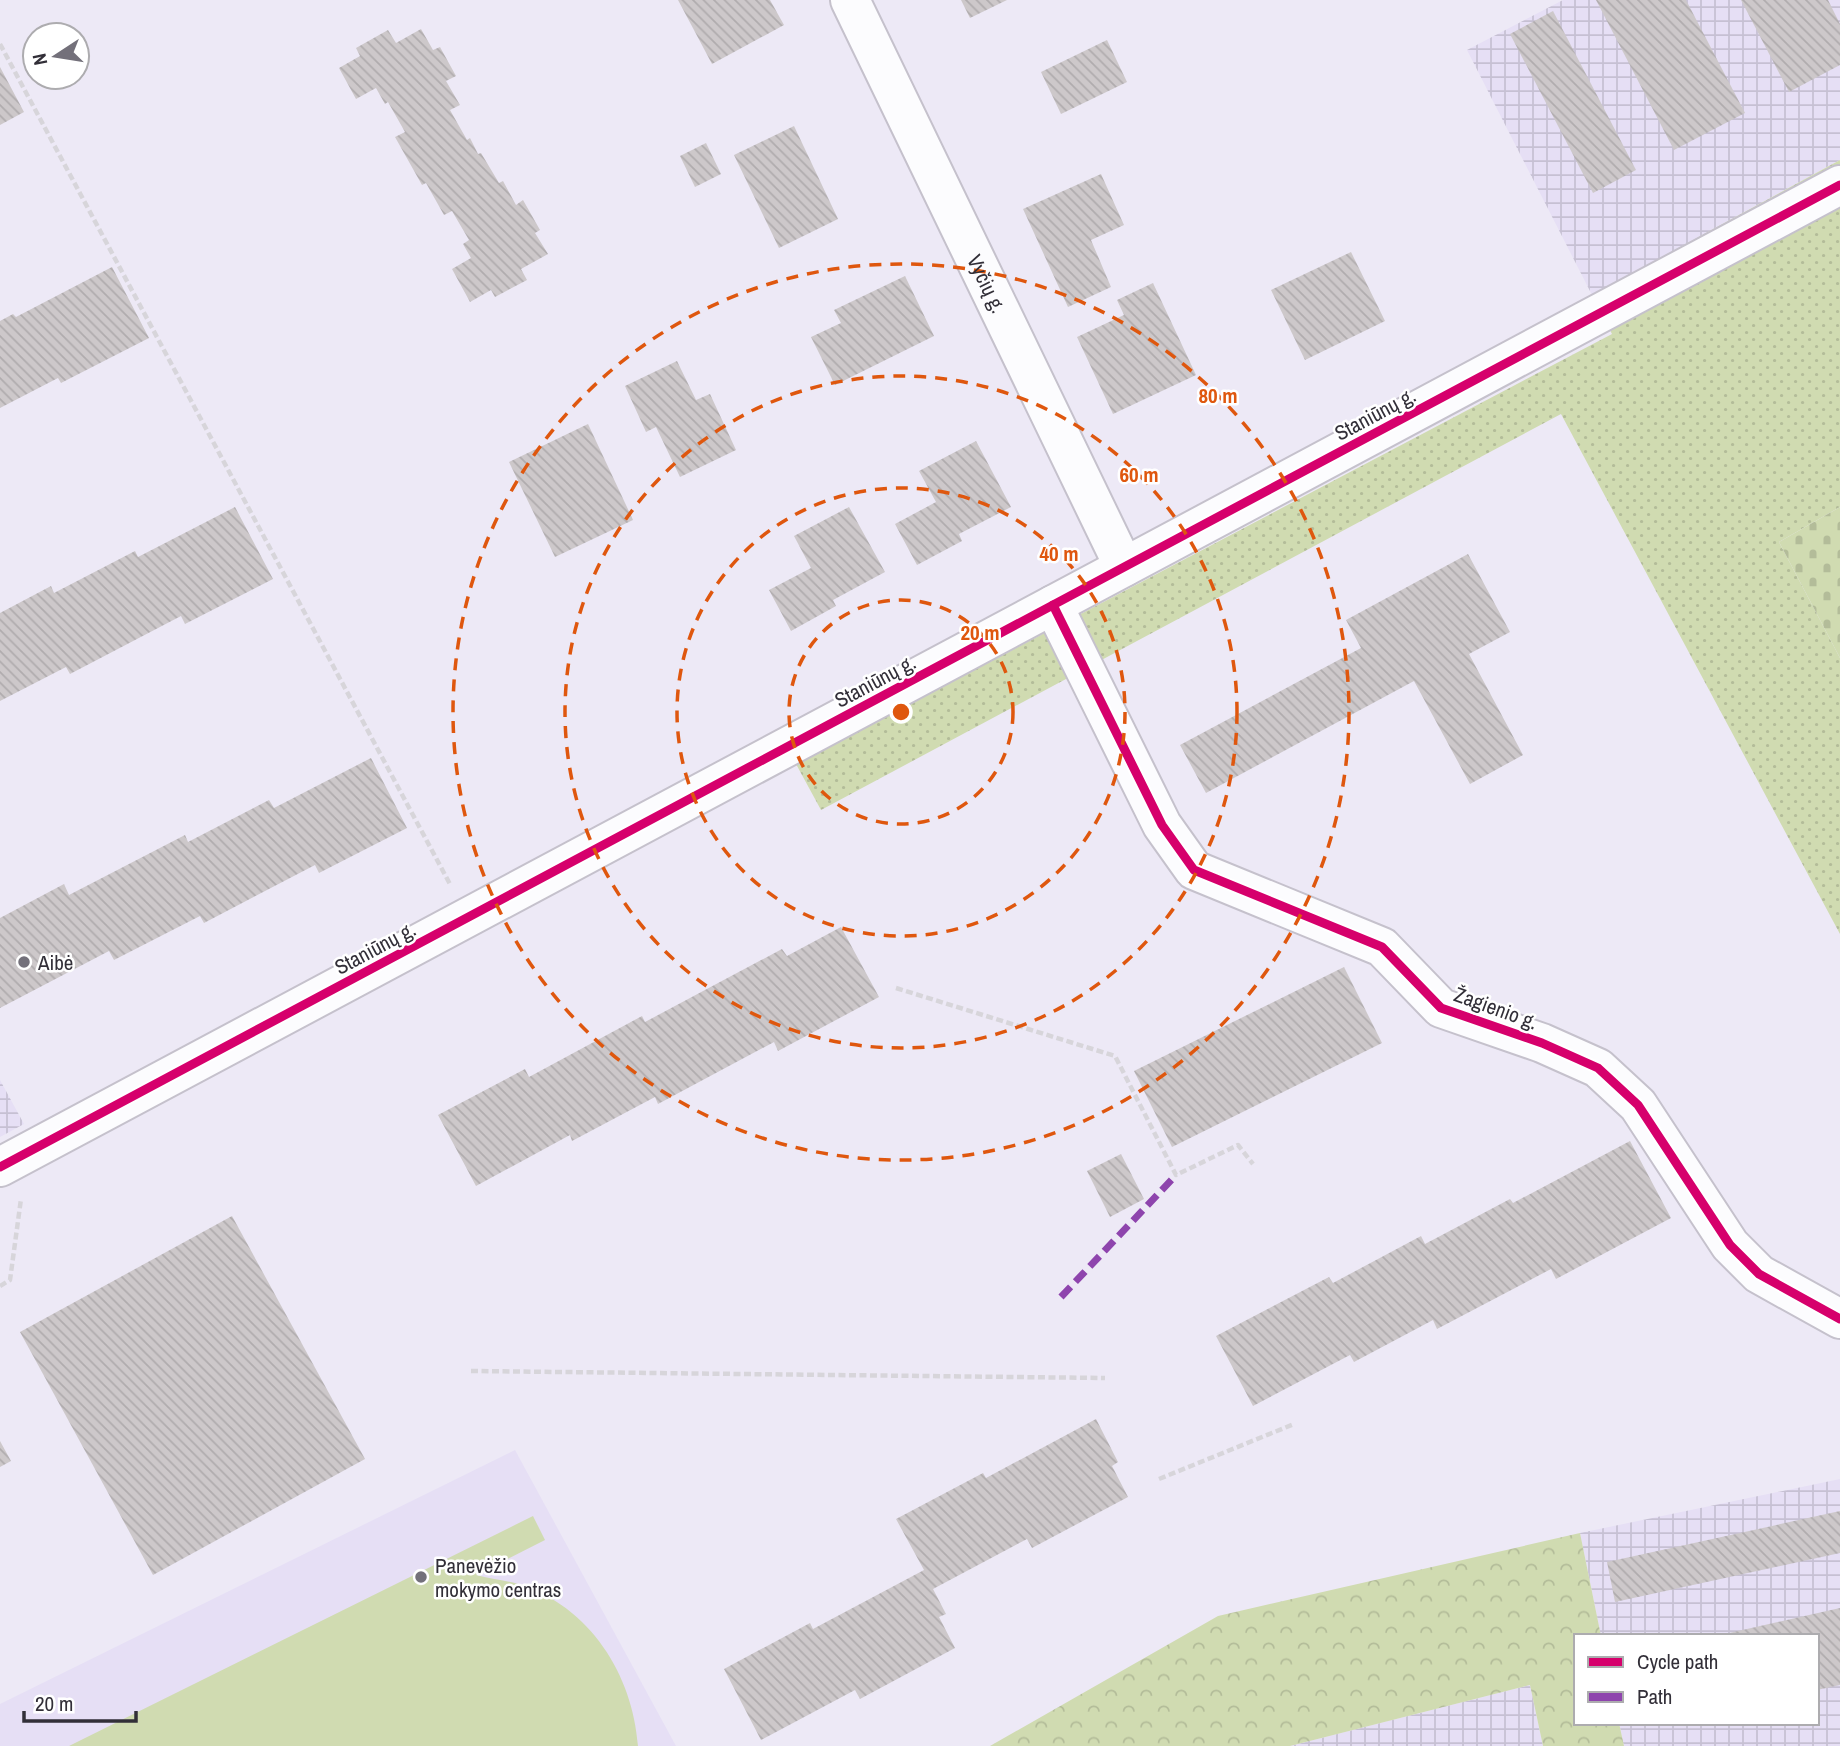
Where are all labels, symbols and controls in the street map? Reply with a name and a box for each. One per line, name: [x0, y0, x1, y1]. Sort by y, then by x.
north arrow: [21, 21, 91, 91]
text: N: [25, 51, 53, 68]
street label: Vyčių g.: [961, 250, 1014, 318]
text: 80 m: [1198, 381, 1238, 410]
street label: Staniūnų g.: [1329, 381, 1421, 447]
text: 60 m: [1119, 460, 1159, 489]
text: 40 m: [1039, 539, 1079, 568]
text: 20 m: [960, 618, 1000, 647]
street label: Staniūnų g.: [829, 648, 921, 714]
centre of rings: [889, 700, 913, 724]
street label: Staniūnų g.: [329, 915, 421, 981]
place label: Aibė: [37, 948, 73, 977]
marker: Aibė: [16, 954, 32, 970]
street label: Žagienio g.: [1450, 979, 1542, 1037]
place label: Panevėžio mokymo centras: [435, 1551, 561, 1604]
marker: Panevėžio mokymo centras: [413, 1569, 429, 1585]
legend: [1574, 1634, 1819, 1725]
text: Cycle path: [1637, 1647, 1718, 1676]
scale bar: [24, 1680, 136, 1724]
text: Path: [1637, 1682, 1672, 1711]
text: 20 m: [35, 1689, 73, 1718]

